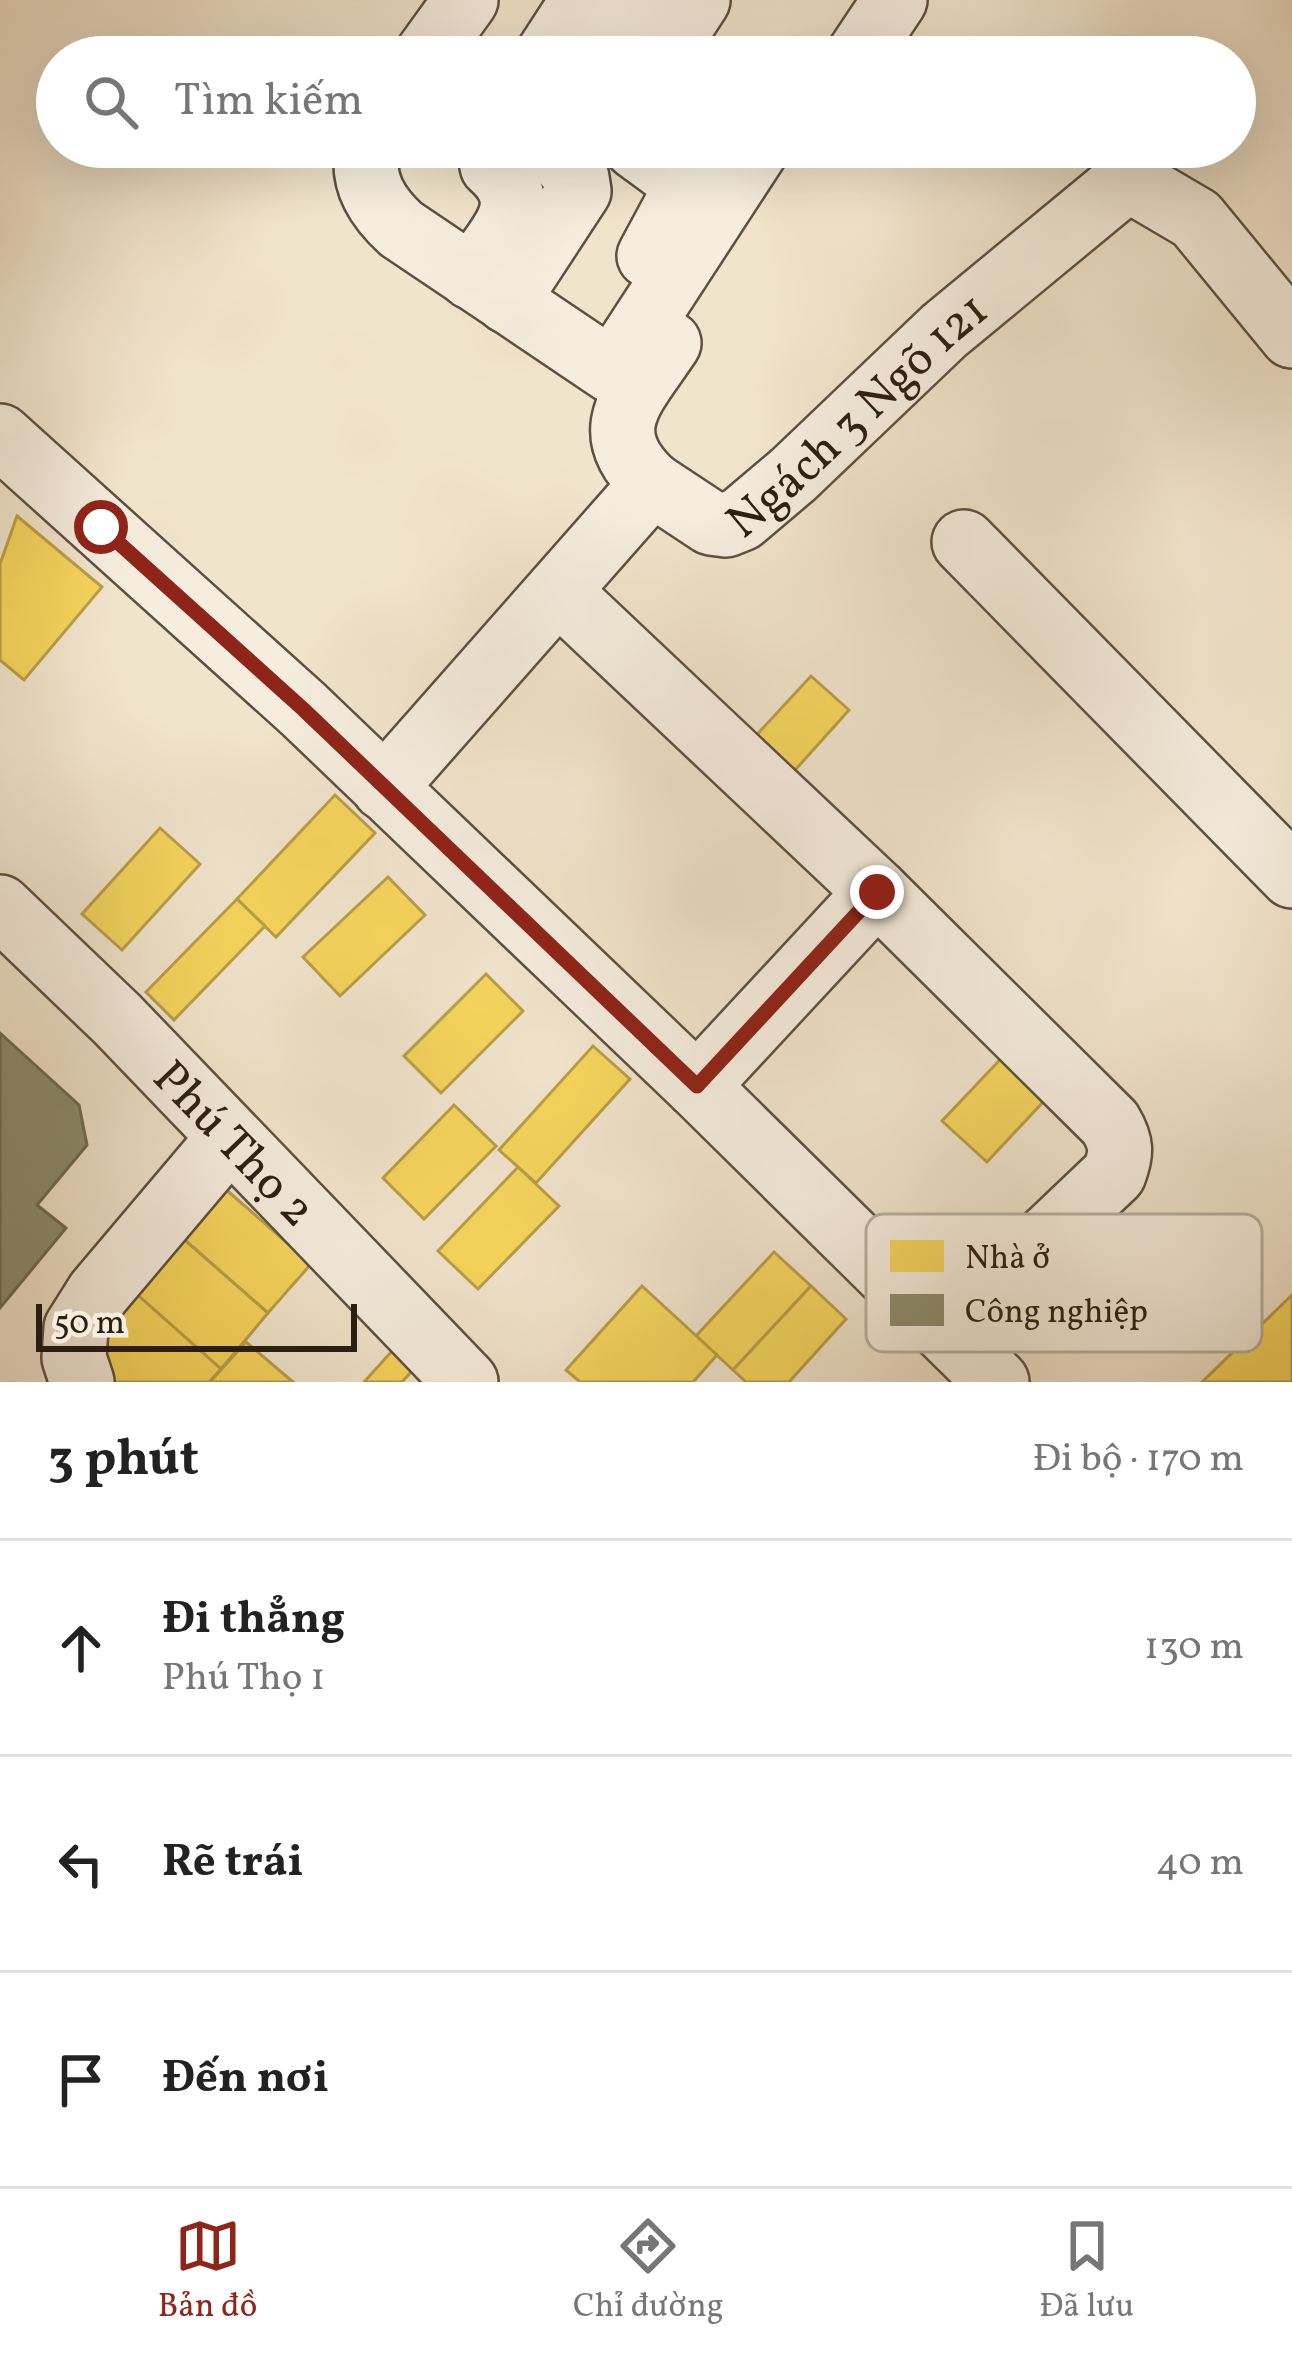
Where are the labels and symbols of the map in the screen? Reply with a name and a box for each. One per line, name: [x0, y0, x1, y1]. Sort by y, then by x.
street label: Ngách 3 Ngõ 121: [713, 279, 1004, 556]
route start: [74, 500, 128, 554]
route end: [850, 865, 904, 919]
street label: Phú Thọ 2: [136, 1047, 329, 1244]
legend: [866, 1214, 1262, 1352]
text: Nhà ở: [965, 1237, 1051, 1283]
text: Công nghiệp: [965, 1291, 1148, 1337]
scale bar: [36, 1298, 357, 1351]

